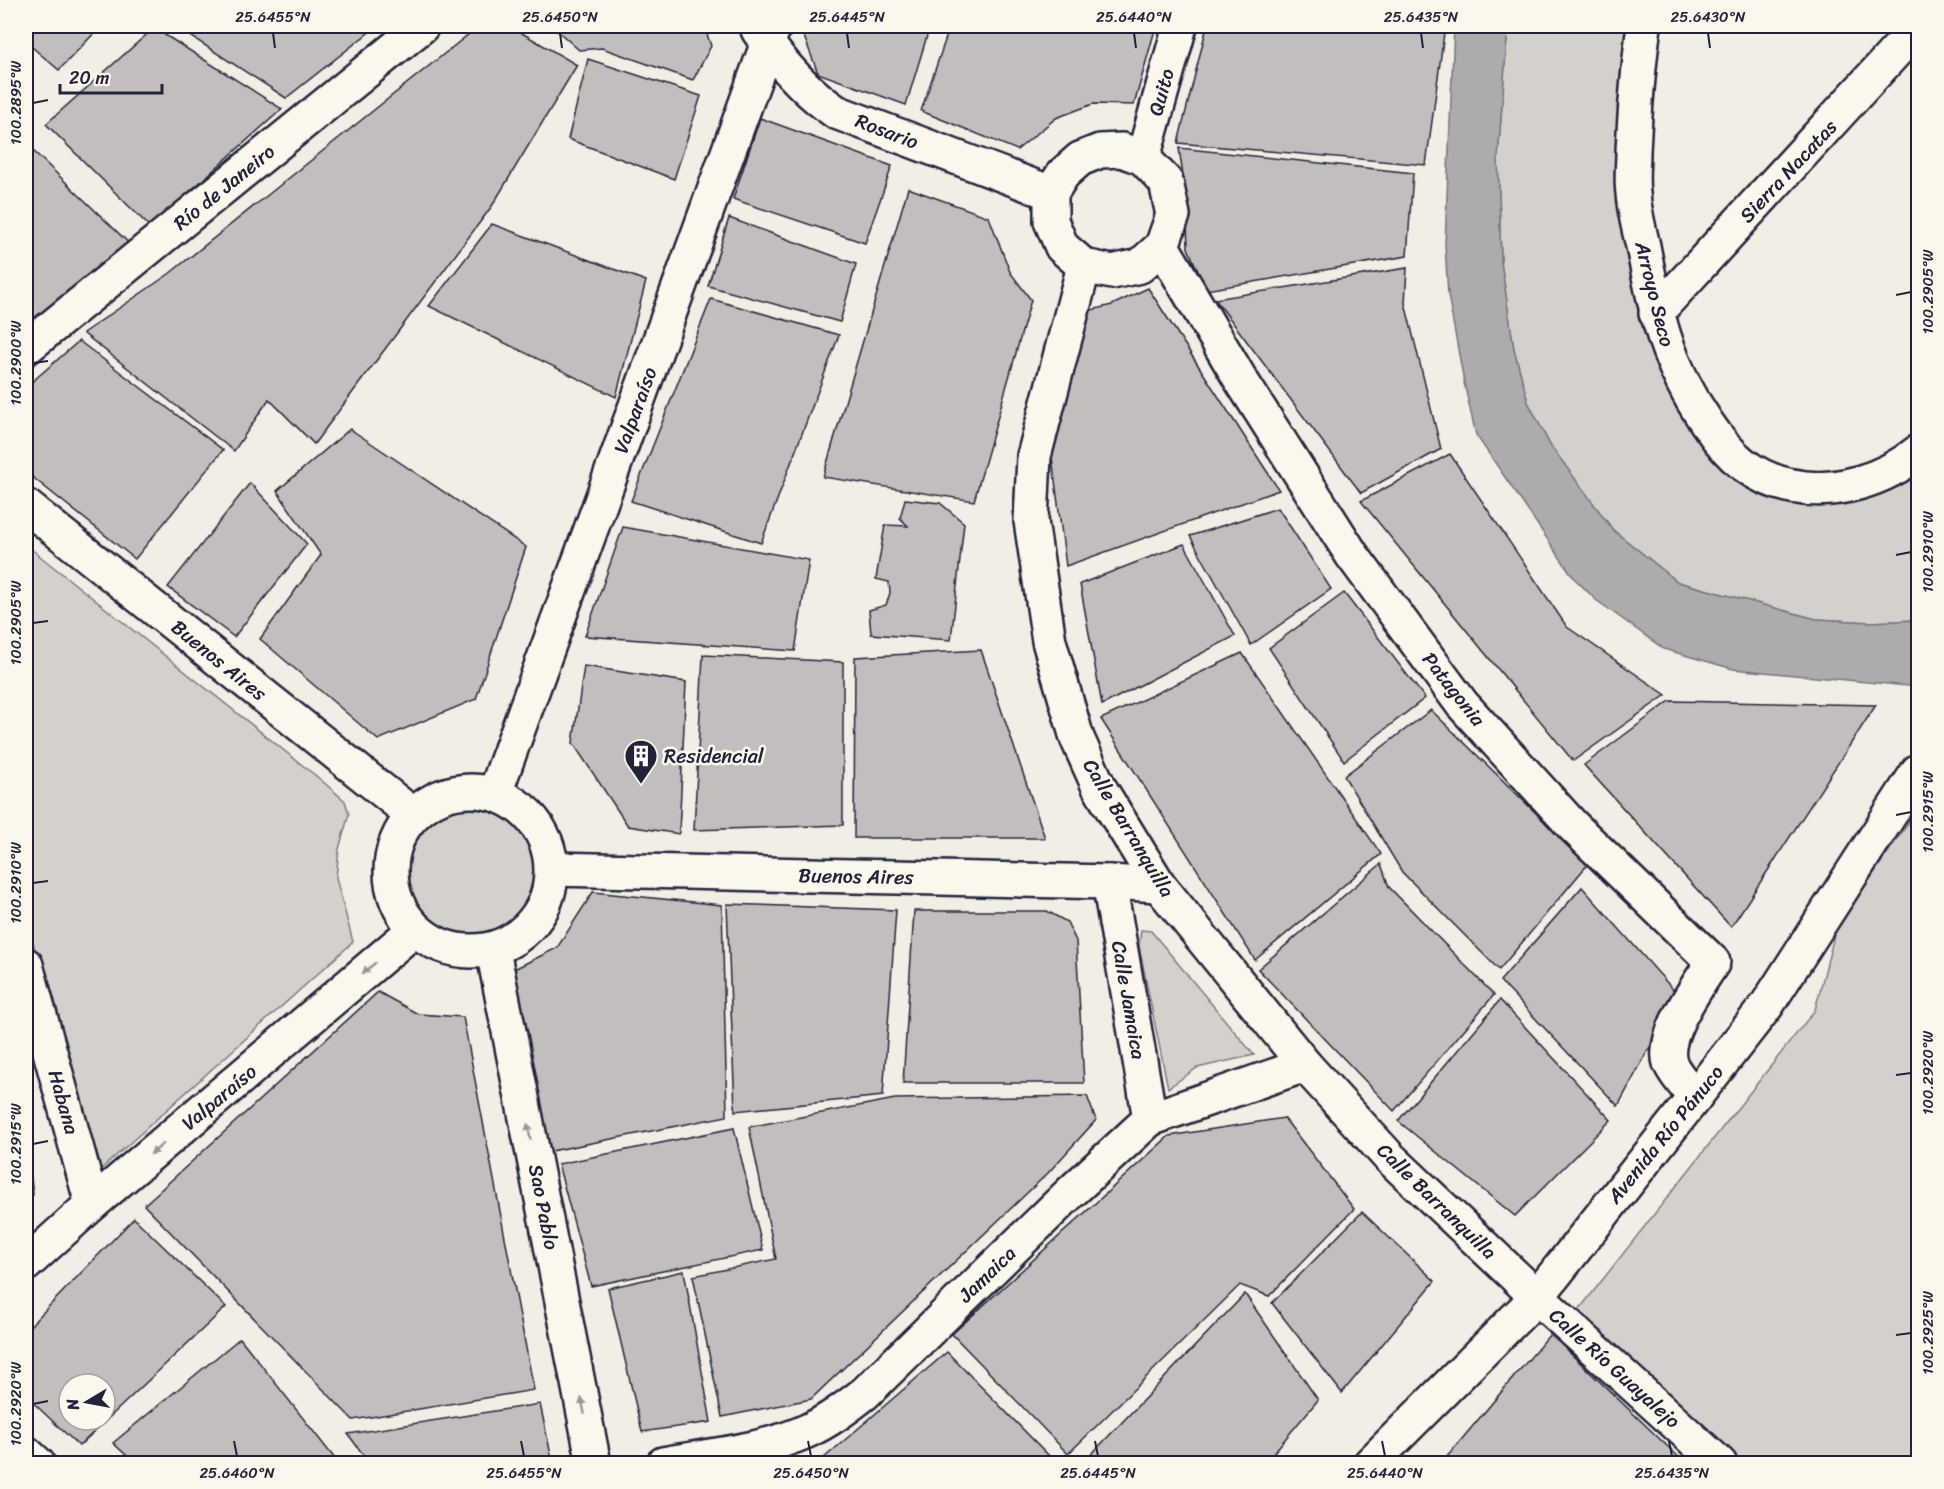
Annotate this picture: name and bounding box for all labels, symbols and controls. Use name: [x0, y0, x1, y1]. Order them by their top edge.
text: 25.6455°N: [235, 4, 311, 30]
text: 25.6450°N: [522, 4, 598, 30]
text: 25.6445°N: [809, 4, 885, 30]
text: 25.6440°N: [1096, 4, 1173, 30]
text: 25.6435°N: [1384, 4, 1459, 30]
text: 25.6430°N: [1671, 4, 1746, 30]
scale bar: [60, 57, 162, 95]
text: 100.2895°W: [3, 61, 29, 145]
text: 20 m: [69, 62, 109, 94]
street label: Quito: [1138, 64, 1185, 120]
street label: Rosario: [850, 103, 924, 160]
street label: Sierra Nacatas: [1731, 111, 1847, 232]
street label: Río de Janeiro: [165, 135, 283, 240]
street label: Arroyo Seco: [1624, 237, 1685, 351]
text: 100.2905°W: [1915, 249, 1941, 334]
text: 100.2900°W: [3, 320, 29, 405]
street label: Valparaíso: [604, 362, 667, 458]
text: 100.2910°W: [1915, 511, 1941, 593]
text: 100.2905°W: [3, 580, 29, 665]
street label: Buenos Aires: [163, 611, 275, 711]
street label: Patagonia: [1413, 644, 1495, 735]
building icon: Residencial: [623, 738, 659, 785]
place label: Residencial: [664, 739, 765, 774]
street label: Calle Barranquilla: [1073, 752, 1184, 905]
text: 100.2915°W: [1915, 771, 1941, 853]
text: 100.2910°W: [3, 842, 29, 924]
street label: Buenos Aires: [798, 858, 915, 895]
street label: Calle Jamaica: [1101, 938, 1156, 1062]
one-way arrow: [362, 961, 377, 974]
text: 100.2920°W: [1915, 1031, 1941, 1115]
street label: Valparaíso: [174, 1055, 265, 1140]
street label: Avenida Río Pánuco: [1597, 1057, 1733, 1213]
street label: Habana: [38, 1066, 89, 1139]
text: 100.2915°W: [3, 1103, 29, 1185]
one-way arrow: [524, 1123, 533, 1142]
street label: Calle Barranquilla: [1368, 1134, 1505, 1268]
one-way arrow: [149, 1143, 165, 1156]
street label: Sao Pablo: [518, 1161, 569, 1253]
street label: Jamaica: [949, 1237, 1025, 1312]
text: 100.2925°W: [1915, 1291, 1941, 1375]
street label: Calle Río Guayalejo: [1541, 1299, 1689, 1438]
text: 100.2920°W: [3, 1362, 29, 1446]
north arrow: [57, 1372, 117, 1432]
text: N: [57, 1396, 88, 1413]
one-way arrow: [578, 1396, 587, 1415]
text: 25.6460°N: [199, 1460, 275, 1486]
text: 25.6455°N: [486, 1460, 562, 1486]
text: 25.6450°N: [773, 1460, 849, 1486]
text: 25.6445°N: [1060, 1460, 1136, 1486]
text: 25.6440°N: [1347, 1460, 1424, 1486]
text: 25.6435°N: [1635, 1460, 1710, 1486]

